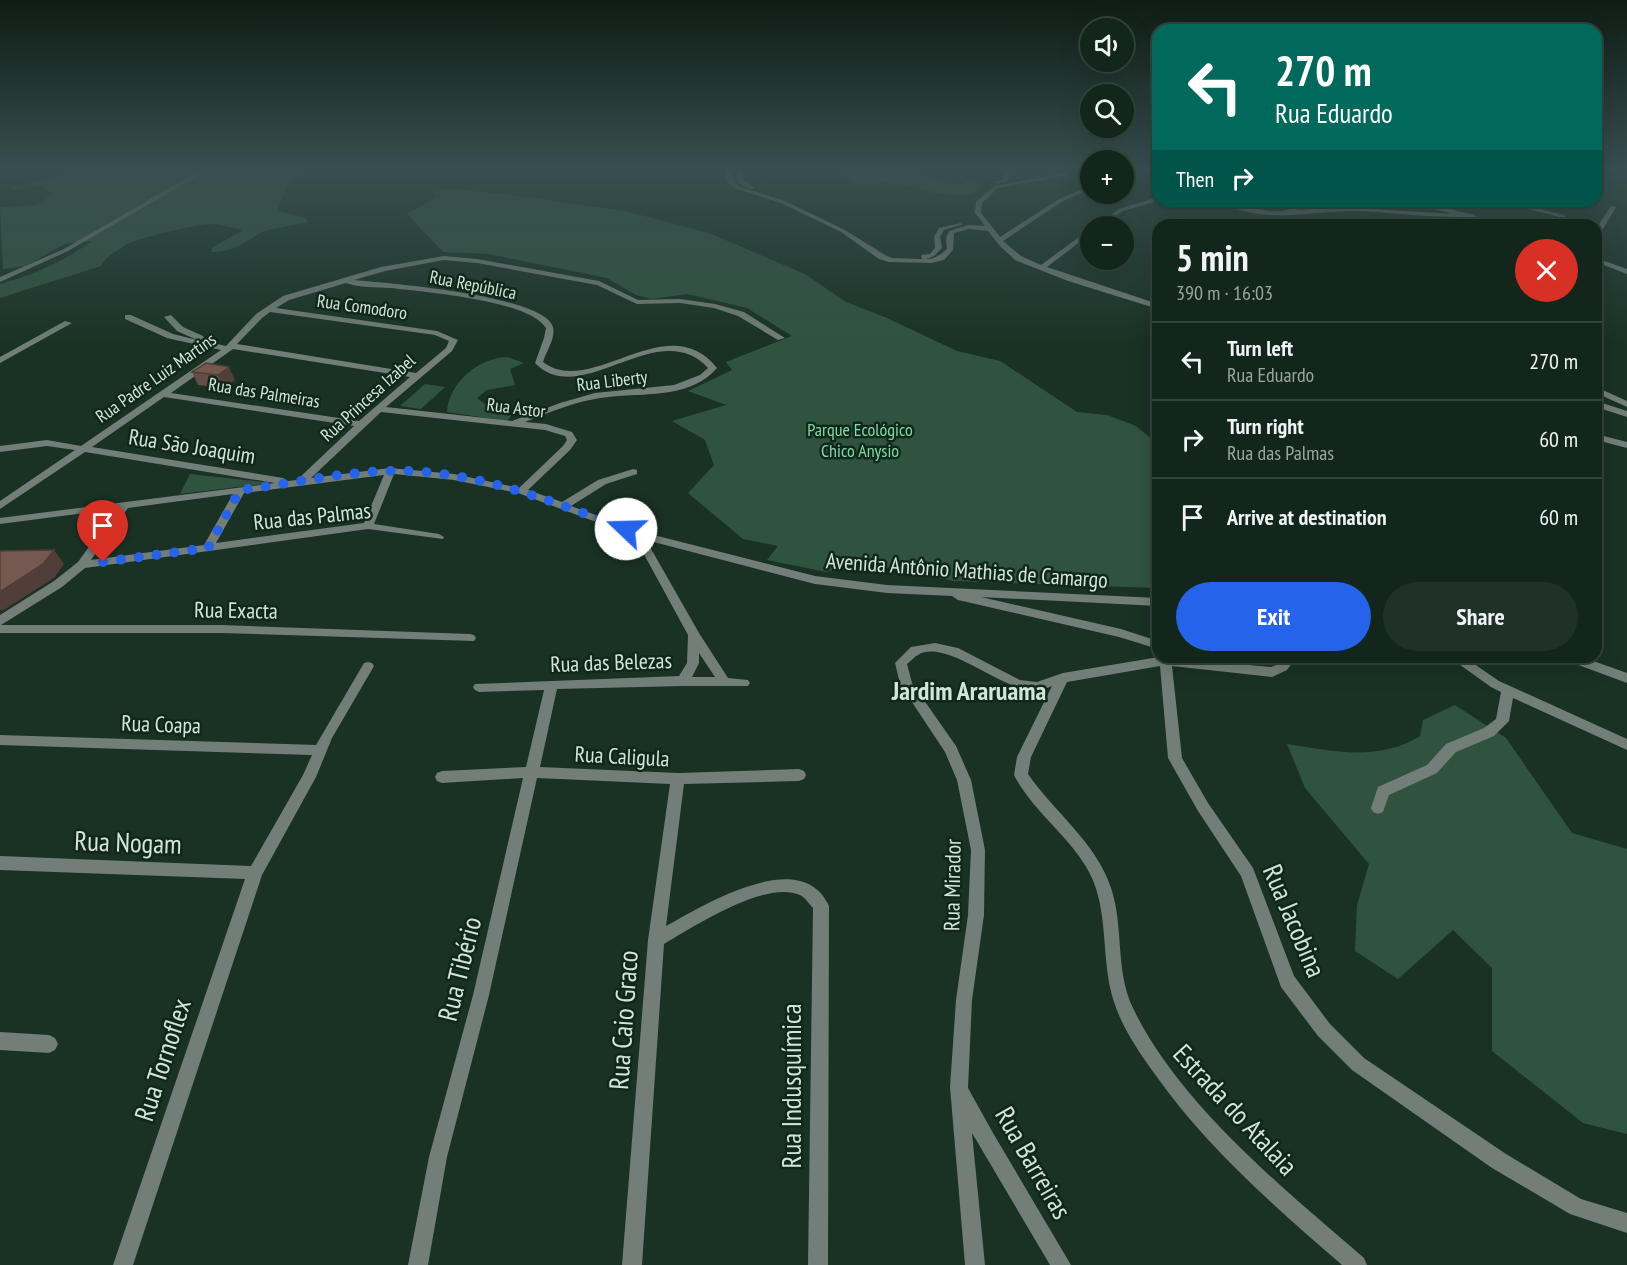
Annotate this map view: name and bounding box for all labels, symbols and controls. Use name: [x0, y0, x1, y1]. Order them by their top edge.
map controls: [1080, 18, 1134, 270]
button: sound: [1080, 18, 1134, 72]
text: 270 m: [1275, 43, 1372, 98]
icon: left: [1176, 48, 1254, 126]
button: search: [1080, 84, 1134, 138]
text: Rua Eduardo: [1275, 96, 1393, 130]
button: +: [1080, 150, 1134, 204]
icon: right: [1226, 162, 1259, 195]
text: Then: [1176, 165, 1214, 193]
button: −: [1080, 216, 1134, 270]
text: 5 min: [1176, 234, 1249, 281]
button: close: [1515, 239, 1578, 302]
street label: Rua República: [428, 265, 518, 304]
text: 390 m · 16:03: [1176, 280, 1273, 306]
street label: Rua Comodoro: [316, 289, 409, 324]
street label: Rua Padre Luiz Martins: [91, 327, 220, 428]
text: Turn left: [1227, 334, 1293, 362]
icon: left: [1176, 345, 1209, 378]
text: 270 m: [1529, 347, 1578, 375]
street label: Rua Princesa Izabel: [315, 348, 420, 446]
text: Rua Eduardo: [1227, 362, 1314, 388]
street label: Rua Liberty: [575, 365, 649, 396]
street label: Rua das Palmeiras: [207, 372, 322, 413]
street label: Rua Astor: [485, 392, 547, 423]
text: Turn right: [1227, 412, 1304, 440]
park label: Parque Ecológico Chico Anysio: [807, 418, 913, 462]
street label: Rua São Joaquim: [127, 422, 257, 470]
icon: right: [1176, 423, 1209, 456]
text: 60 m: [1539, 425, 1578, 453]
text: Rua das Palmas: [1227, 440, 1334, 466]
street label: Rua das Palmas: [252, 496, 372, 536]
position arrow: [594, 497, 658, 561]
pin: [77, 500, 128, 562]
icon: arrive: [1176, 501, 1209, 534]
text: Arrive at destination: [1227, 503, 1387, 531]
text: 60 m: [1539, 503, 1578, 531]
icon: arrive: [86, 509, 119, 542]
street label: Avenida Antônio Mathias de Camargo: [825, 546, 1109, 594]
button: Exit: [1176, 582, 1371, 651]
button: Share: [1383, 582, 1578, 651]
street label: Rua Exacta: [194, 595, 278, 625]
street label: Rua das Belezas: [550, 646, 672, 678]
district label: Jardim Araruama: [891, 674, 1046, 707]
street label: Rua Coapa: [121, 709, 201, 739]
street label: Rua Caligula: [574, 740, 670, 772]
street label: Rua Nogam: [74, 823, 182, 861]
street label: Rua Mirador: [937, 839, 967, 931]
street label: Rua Jacobina: [1256, 859, 1334, 982]
street label: Rua Tibério: [430, 913, 488, 1024]
street label: Rua Caio Graco: [601, 949, 645, 1091]
street label: Rua Tornoflex: [126, 994, 198, 1125]
street label: Rua Indusquímica: [774, 1004, 808, 1168]
street label: Estrada do Atalaia: [1166, 1037, 1305, 1182]
street label: Rua Barreiras: [988, 1100, 1080, 1225]

